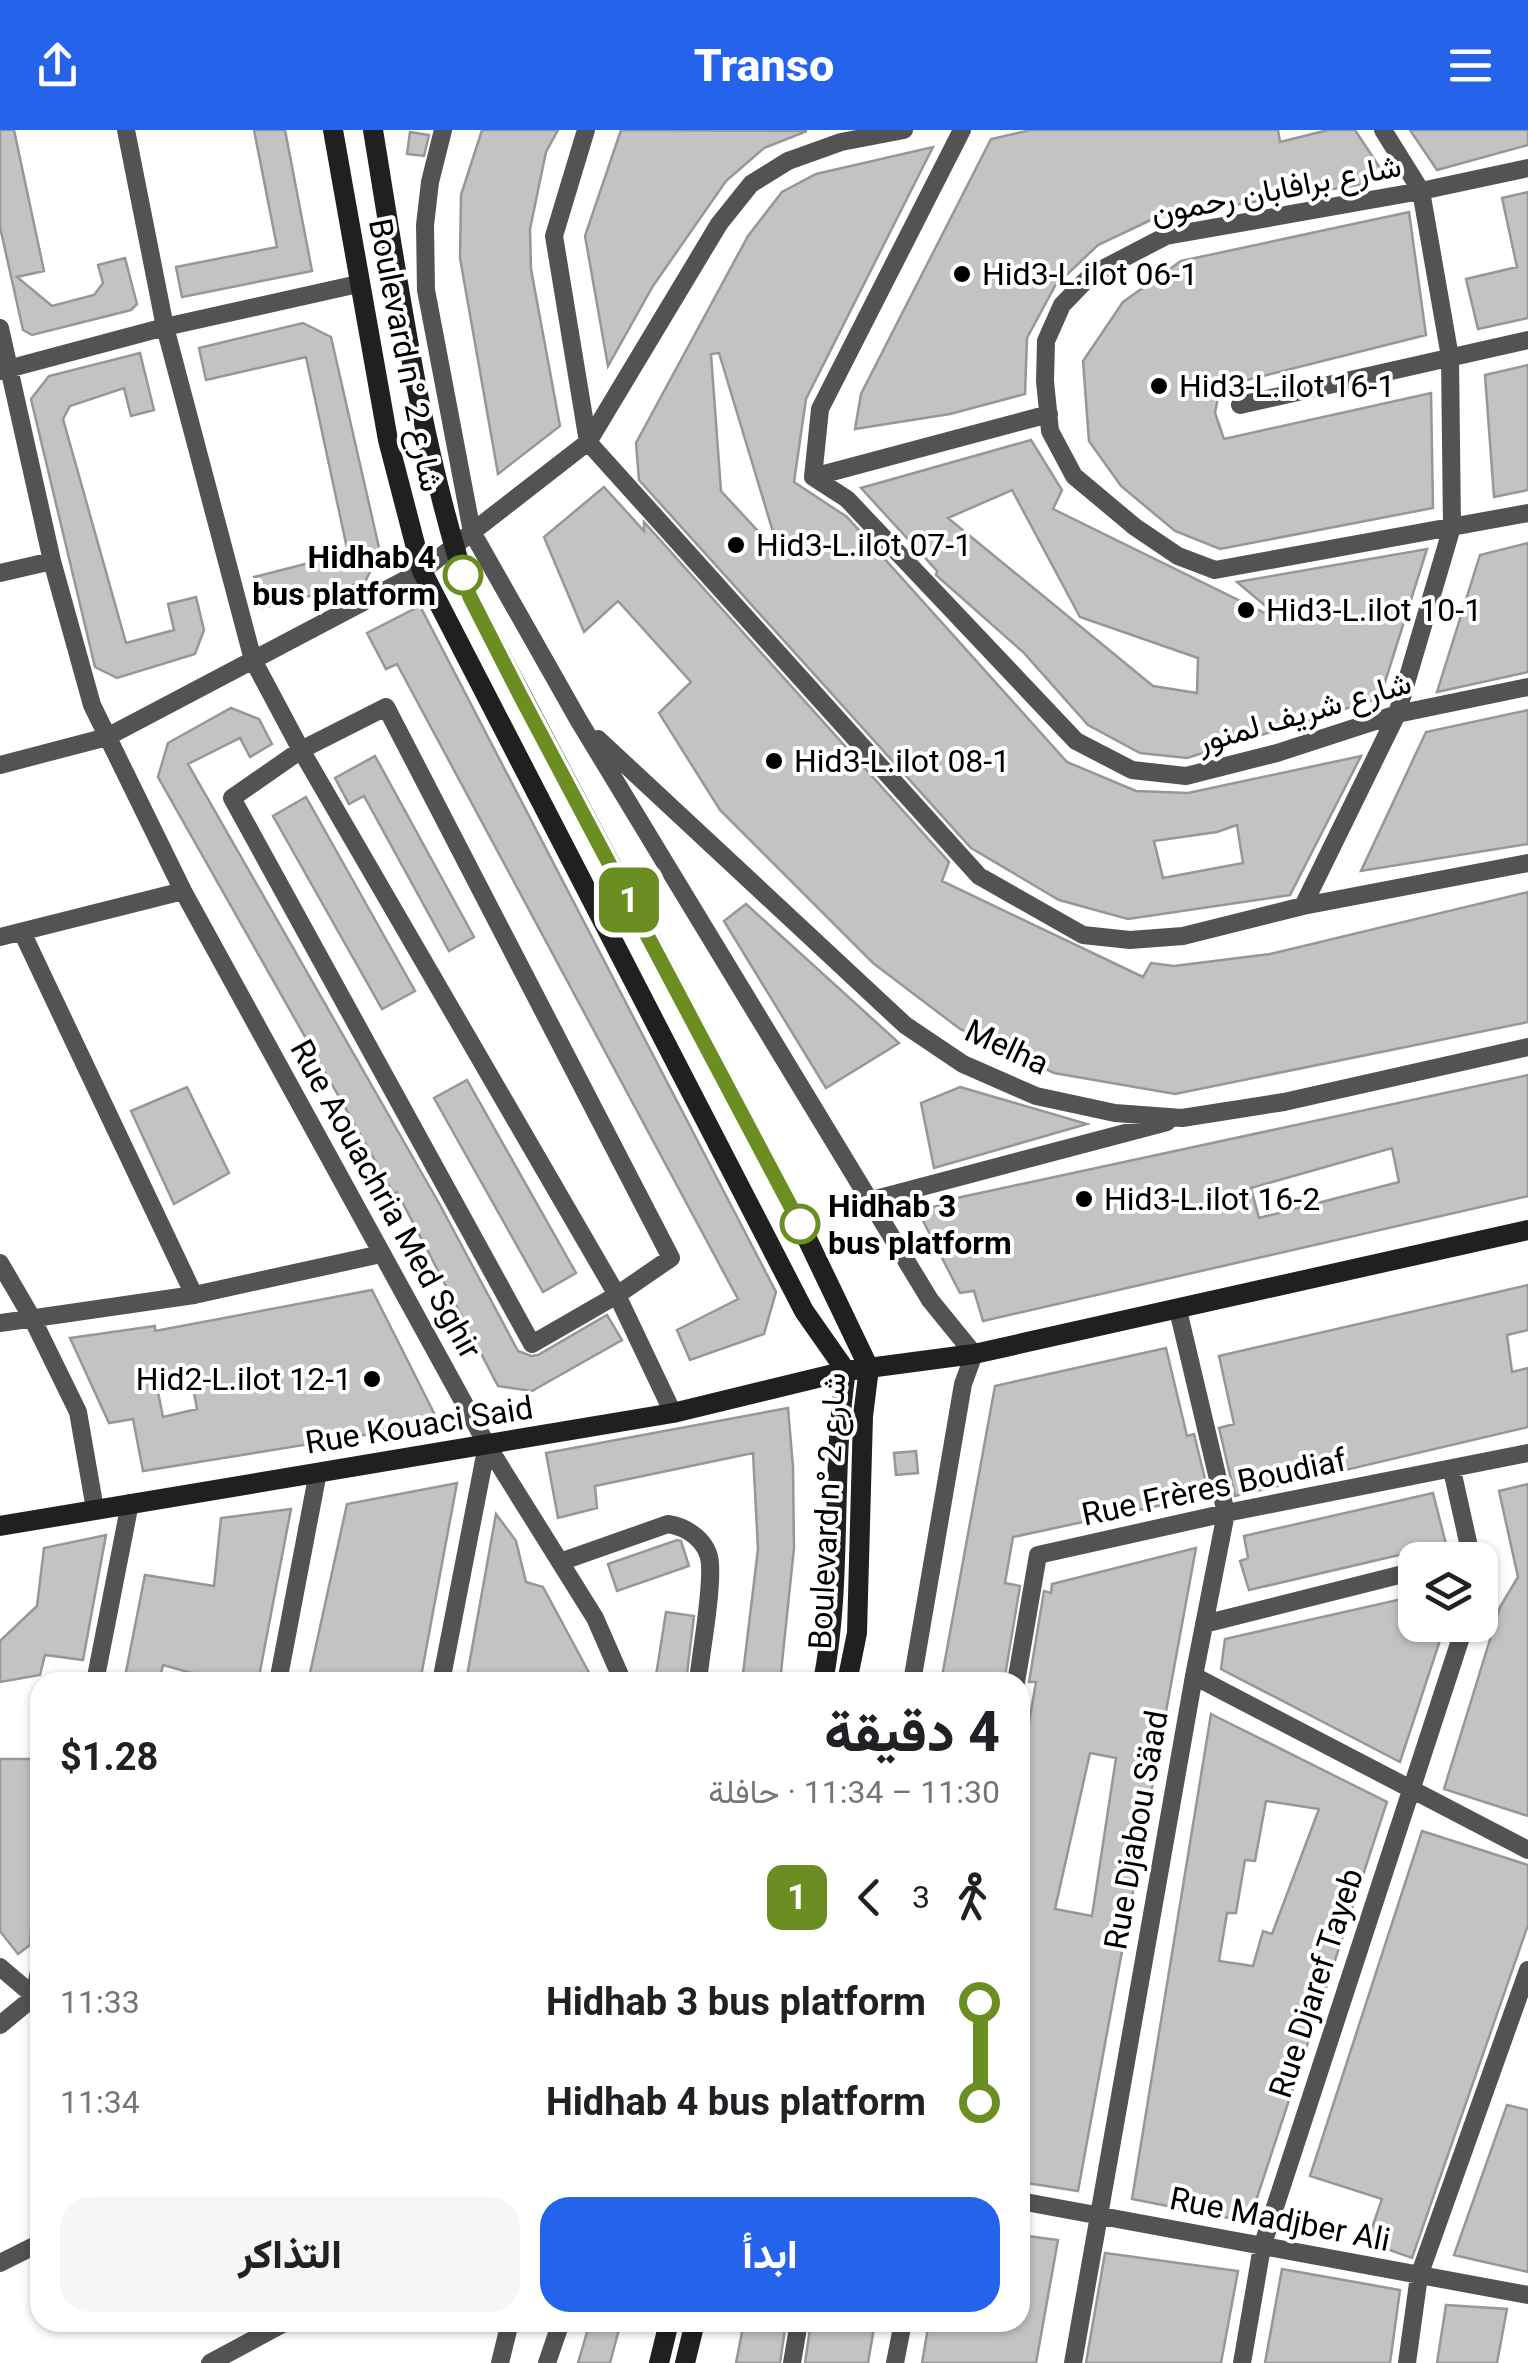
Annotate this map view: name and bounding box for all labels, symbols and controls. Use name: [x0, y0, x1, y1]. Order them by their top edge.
icon: share: [30, 38, 85, 93]
icon: menu: [1443, 38, 1498, 93]
text: Transo: [694, 39, 834, 92]
street label: شارع برافابان رحمون: [1148, 146, 1405, 235]
street label: Boulevard n° شارع 2: [358, 215, 451, 495]
place label: Hid3-L.ilot 06-1: [982, 255, 1198, 293]
marker: Hid3-L.ilot 06-1: [951, 263, 973, 285]
place label: Hid3-L.ilot 16-1: [1179, 367, 1395, 405]
marker: Hid3-L.ilot 16-1: [1148, 375, 1170, 397]
place label: Hid3-L.ilot 07-1: [756, 526, 972, 564]
marker: Hid3-L.ilot 07-1: [725, 534, 747, 556]
place label: Hidhab 4 bus platform: [252, 538, 436, 613]
marker: Hidhab 4 bus platform: [444, 556, 482, 594]
place label: Hid3-L.ilot 10-1: [1266, 591, 1482, 629]
marker: Hid3-L.ilot 10-1: [1235, 599, 1257, 621]
street label: شارع شريف لمنور: [1192, 663, 1416, 764]
place label: Hid3-L.ilot 08-1: [794, 742, 1010, 780]
marker: Hid3-L.ilot 08-1: [763, 750, 785, 772]
line badge: 1: [596, 868, 662, 932]
text: 1: [619, 880, 639, 921]
street label: Melha: [959, 1011, 1055, 1083]
street label: Rue Aouachria Med Sghir: [282, 1033, 490, 1365]
place label: Hid3-L.ilot 16-2: [1104, 1180, 1320, 1218]
place label: Hidhab 3 bus platform: [828, 1187, 1012, 1262]
marker: Hid3-L.ilot 16-2: [1073, 1188, 1095, 1210]
marker: Hidhab 3 bus platform: [781, 1205, 819, 1243]
place label: Hid2-L.ilot 12-1: [136, 1360, 352, 1398]
marker: Hid2-L.ilot 12-1: [361, 1368, 383, 1390]
street label: Boulevard n° شارع 2: [801, 1371, 856, 1651]
street label: Rue Kouaci Said: [302, 1388, 536, 1462]
street label: Rue Frères Boudiaf: [1078, 1440, 1350, 1534]
map controls: [1398, 1542, 1498, 1642]
button: layers: [1398, 1542, 1498, 1642]
text: 4 دقيقة: [824, 1700, 1000, 1764]
street label: Rue Djabou Säad: [1096, 1708, 1176, 1952]
text: $1.28: [60, 1735, 158, 1779]
text: 11:30 – 11:34 · حافلة: [708, 1773, 1000, 1811]
street label: Rue Djaref Tayeb: [1261, 1864, 1371, 2102]
icon: back: [842, 1870, 897, 1925]
icon: walk: [945, 1870, 1000, 1925]
text: 1: [787, 1877, 807, 1918]
text: 3: [912, 1878, 930, 1916]
text: Hidhab 3 bus platform: [546, 1980, 926, 2024]
text: 11:33: [60, 1983, 140, 2021]
text: Hidhab 4 bus platform: [546, 2080, 926, 2124]
text: 11:34: [60, 2083, 140, 2121]
street label: Rue Madjber Ali: [1167, 2179, 1393, 2259]
button: التذاكر: [60, 2197, 520, 2312]
button: ابدأ: [540, 2197, 1000, 2312]

